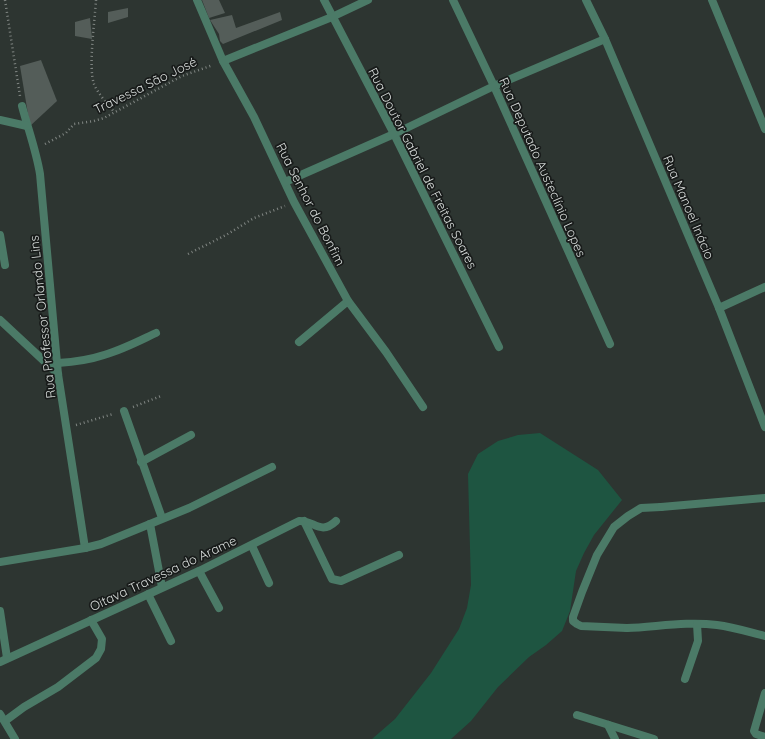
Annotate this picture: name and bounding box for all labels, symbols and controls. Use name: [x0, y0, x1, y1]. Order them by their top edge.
street label: Travessa São José: [91, 53, 199, 117]
street label: Rua Doutor Gabriel de Freitas Soares: [365, 65, 481, 271]
street label: Rua Deputado Austeclínio Lopes: [496, 75, 590, 259]
street label: Rua Senhor do Bonfim: [273, 140, 349, 268]
street label: Rua Manoel Inácio: [660, 153, 718, 261]
street label: Rua Professor Orlando Lins: [25, 235, 59, 399]
street label: Oitava Travessa do Arame: [87, 532, 239, 614]

